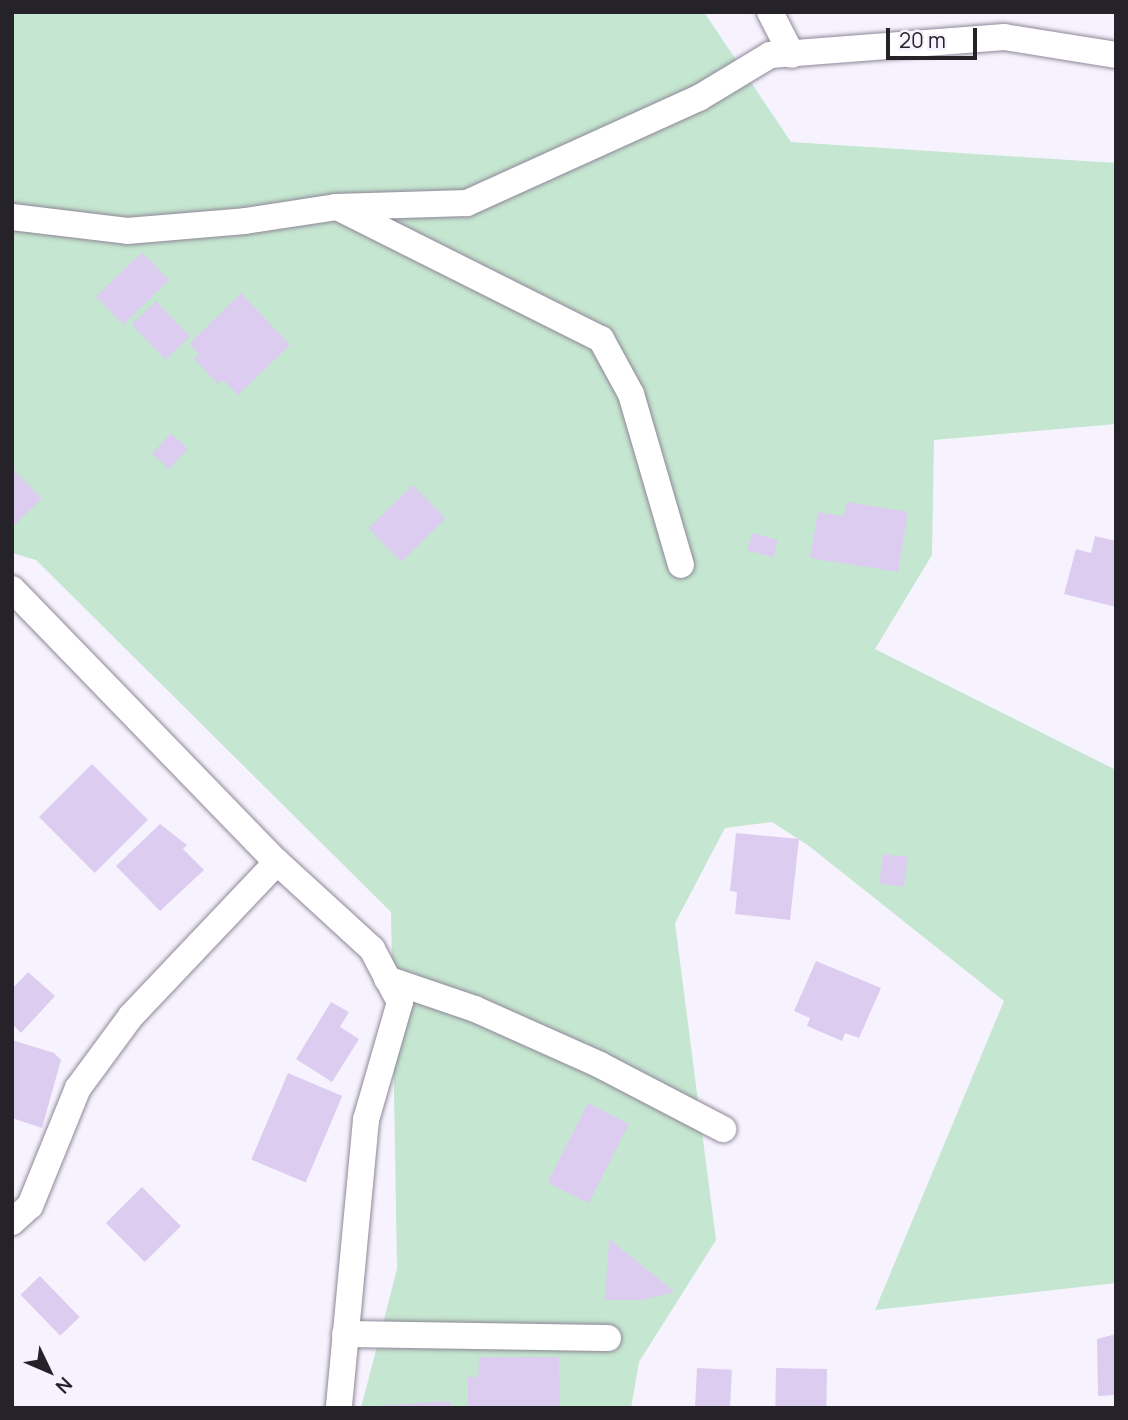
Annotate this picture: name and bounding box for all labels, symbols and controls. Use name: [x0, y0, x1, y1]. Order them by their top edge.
scale bar: [890, 14, 981, 58]
text: 20 m: [899, 26, 946, 54]
north arrow: [14, 1336, 84, 1406]
text: N: [50, 1372, 78, 1400]

